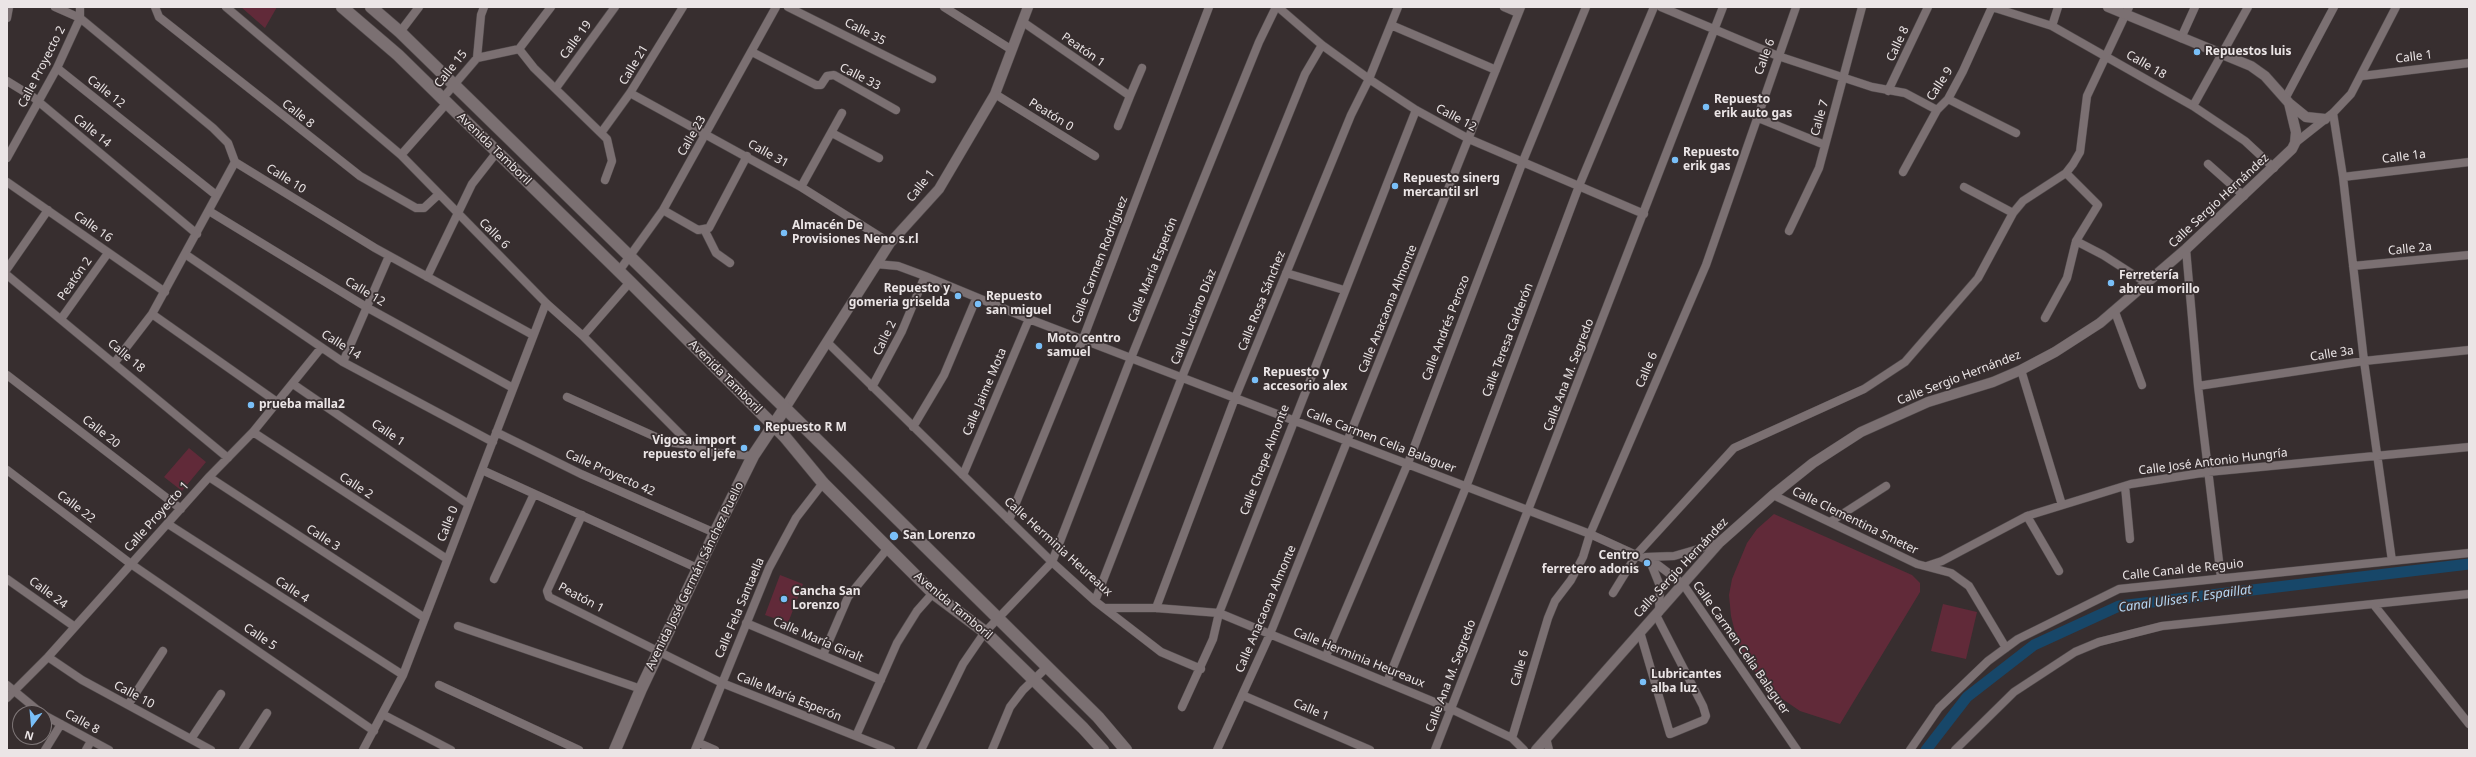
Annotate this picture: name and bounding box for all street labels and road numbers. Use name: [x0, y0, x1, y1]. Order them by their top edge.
street label: Calle 35: [842, 16, 888, 48]
street label: Calle 19: [557, 18, 595, 62]
street label: Calle Proyecto 2: [15, 24, 69, 110]
street label: Calle 8: [1884, 24, 1912, 64]
street label: Peatón 1: [1058, 30, 1108, 70]
street label: Calle 6: [1752, 37, 1778, 77]
street label: Calle 21: [616, 42, 652, 88]
street label: Calle 15: [432, 47, 470, 91]
street label: Calle 18: [2123, 48, 2169, 82]
street label: Calle 1: [2395, 48, 2433, 66]
street label: Calle 33: [837, 61, 883, 93]
street label: Calle 9: [1924, 64, 1956, 104]
street label: Calle 12: [84, 73, 128, 111]
street label: Peatón 0: [1026, 96, 1076, 134]
street label: Calle 8: [279, 97, 317, 131]
street label: Calle 7: [1808, 98, 1832, 138]
street label: Calle 12: [1433, 101, 1479, 135]
street label: Avenida Tamboril: [454, 110, 534, 188]
street label: Calle 14: [70, 112, 114, 150]
street label: Calle 23: [675, 113, 709, 159]
street label: Calle 31: [745, 137, 791, 171]
street label: Calle 1a: [2381, 147, 2427, 167]
street label: Calle Sergio Hernández: [2166, 151, 2272, 251]
street label: Calle 10: [263, 161, 309, 197]
street label: Calle 1: [904, 167, 938, 205]
street label: Calle Carmen Rodríguez: [1069, 194, 1131, 326]
street label: Calle 16: [71, 208, 115, 246]
street label: Calle María Esperón: [1125, 215, 1181, 325]
street label: Calle 6: [476, 216, 512, 252]
street label: Calle 2a: [2387, 240, 2433, 258]
street label: Calle Anacaona Almonte: [1356, 243, 1420, 375]
street label: Calle Rosa Sánchez: [1235, 249, 1289, 353]
street label: Peatón 2: [55, 254, 95, 304]
street label: Calle Luciano Díaz: [1168, 267, 1220, 367]
street label: Calle Andrés Perozo: [1419, 273, 1473, 383]
street label: Calle 12: [342, 274, 388, 310]
street label: Calle Teresa Calderón: [1480, 281, 1536, 399]
street label: Calle Ana M. Segredo: [1541, 317, 1597, 433]
street label: Calle 2: [870, 318, 900, 358]
street label: Calle 14: [318, 327, 364, 363]
street label: Calle 18: [104, 336, 148, 376]
street label: Avenida Tamboril: [685, 337, 765, 417]
street label: Calle 3a: [2309, 343, 2355, 365]
street label: Calle Jaime Mota: [960, 346, 1010, 438]
street label: Calle Sergio Hernández: [1895, 348, 2023, 408]
street label: Calle 6: [1633, 350, 1661, 390]
street label: Calle Chepe Almonte: [1237, 403, 1293, 517]
street label: Calle Carmen Celia Balaguer: [1304, 406, 1458, 476]
street label: Calle 20: [79, 413, 123, 451]
street label: Calle 1: [369, 417, 407, 449]
street label: Calle José Antonio Hungría: [2138, 446, 2288, 478]
street label: Calle Proyecto 42: [563, 447, 657, 499]
street label: Calle 2: [336, 470, 376, 502]
street label: Calle Proyecto 1: [122, 479, 192, 555]
street label: Avenida José Germán Sánchez Puello: [643, 480, 747, 672]
street label: Calle Clementina Smeter: [1790, 484, 1920, 558]
street label: Calle 22: [54, 488, 98, 526]
street label: Calle Herminia Heureaux: [1001, 495, 1115, 599]
street label: Calle 0: [435, 504, 461, 544]
street label: Calle Sergio Hernández: [1631, 515, 1731, 621]
street label: Calle 3: [303, 522, 343, 554]
street label: Calle Anacaona Almonte: [1233, 543, 1299, 675]
street label: Calle Fela Santaella: [712, 556, 768, 660]
street label: Calle Canal de Reguio: [2122, 556, 2244, 584]
street label: Avenida Tamboril: [911, 569, 995, 643]
street label: Calle 24: [26, 574, 70, 612]
street label: Calle 4: [272, 574, 312, 606]
street label: Calle Carmen Celia Balaguer: [1689, 579, 1793, 717]
street label: Peatón 1: [556, 580, 606, 616]
street label: Calle María Giralt: [771, 614, 865, 666]
street label: Calle Ana M. Segredo: [1423, 618, 1479, 734]
street label: Calle 5: [241, 621, 279, 653]
street label: Calle Herminia Heureaux: [1291, 625, 1427, 691]
street label: Calle 6: [1508, 648, 1532, 688]
street label: Calle María Esperón: [734, 669, 844, 725]
street label: Calle 10: [111, 678, 157, 712]
street label: Calle 1: [1291, 696, 1331, 724]
street label: Calle 8: [62, 707, 102, 737]

